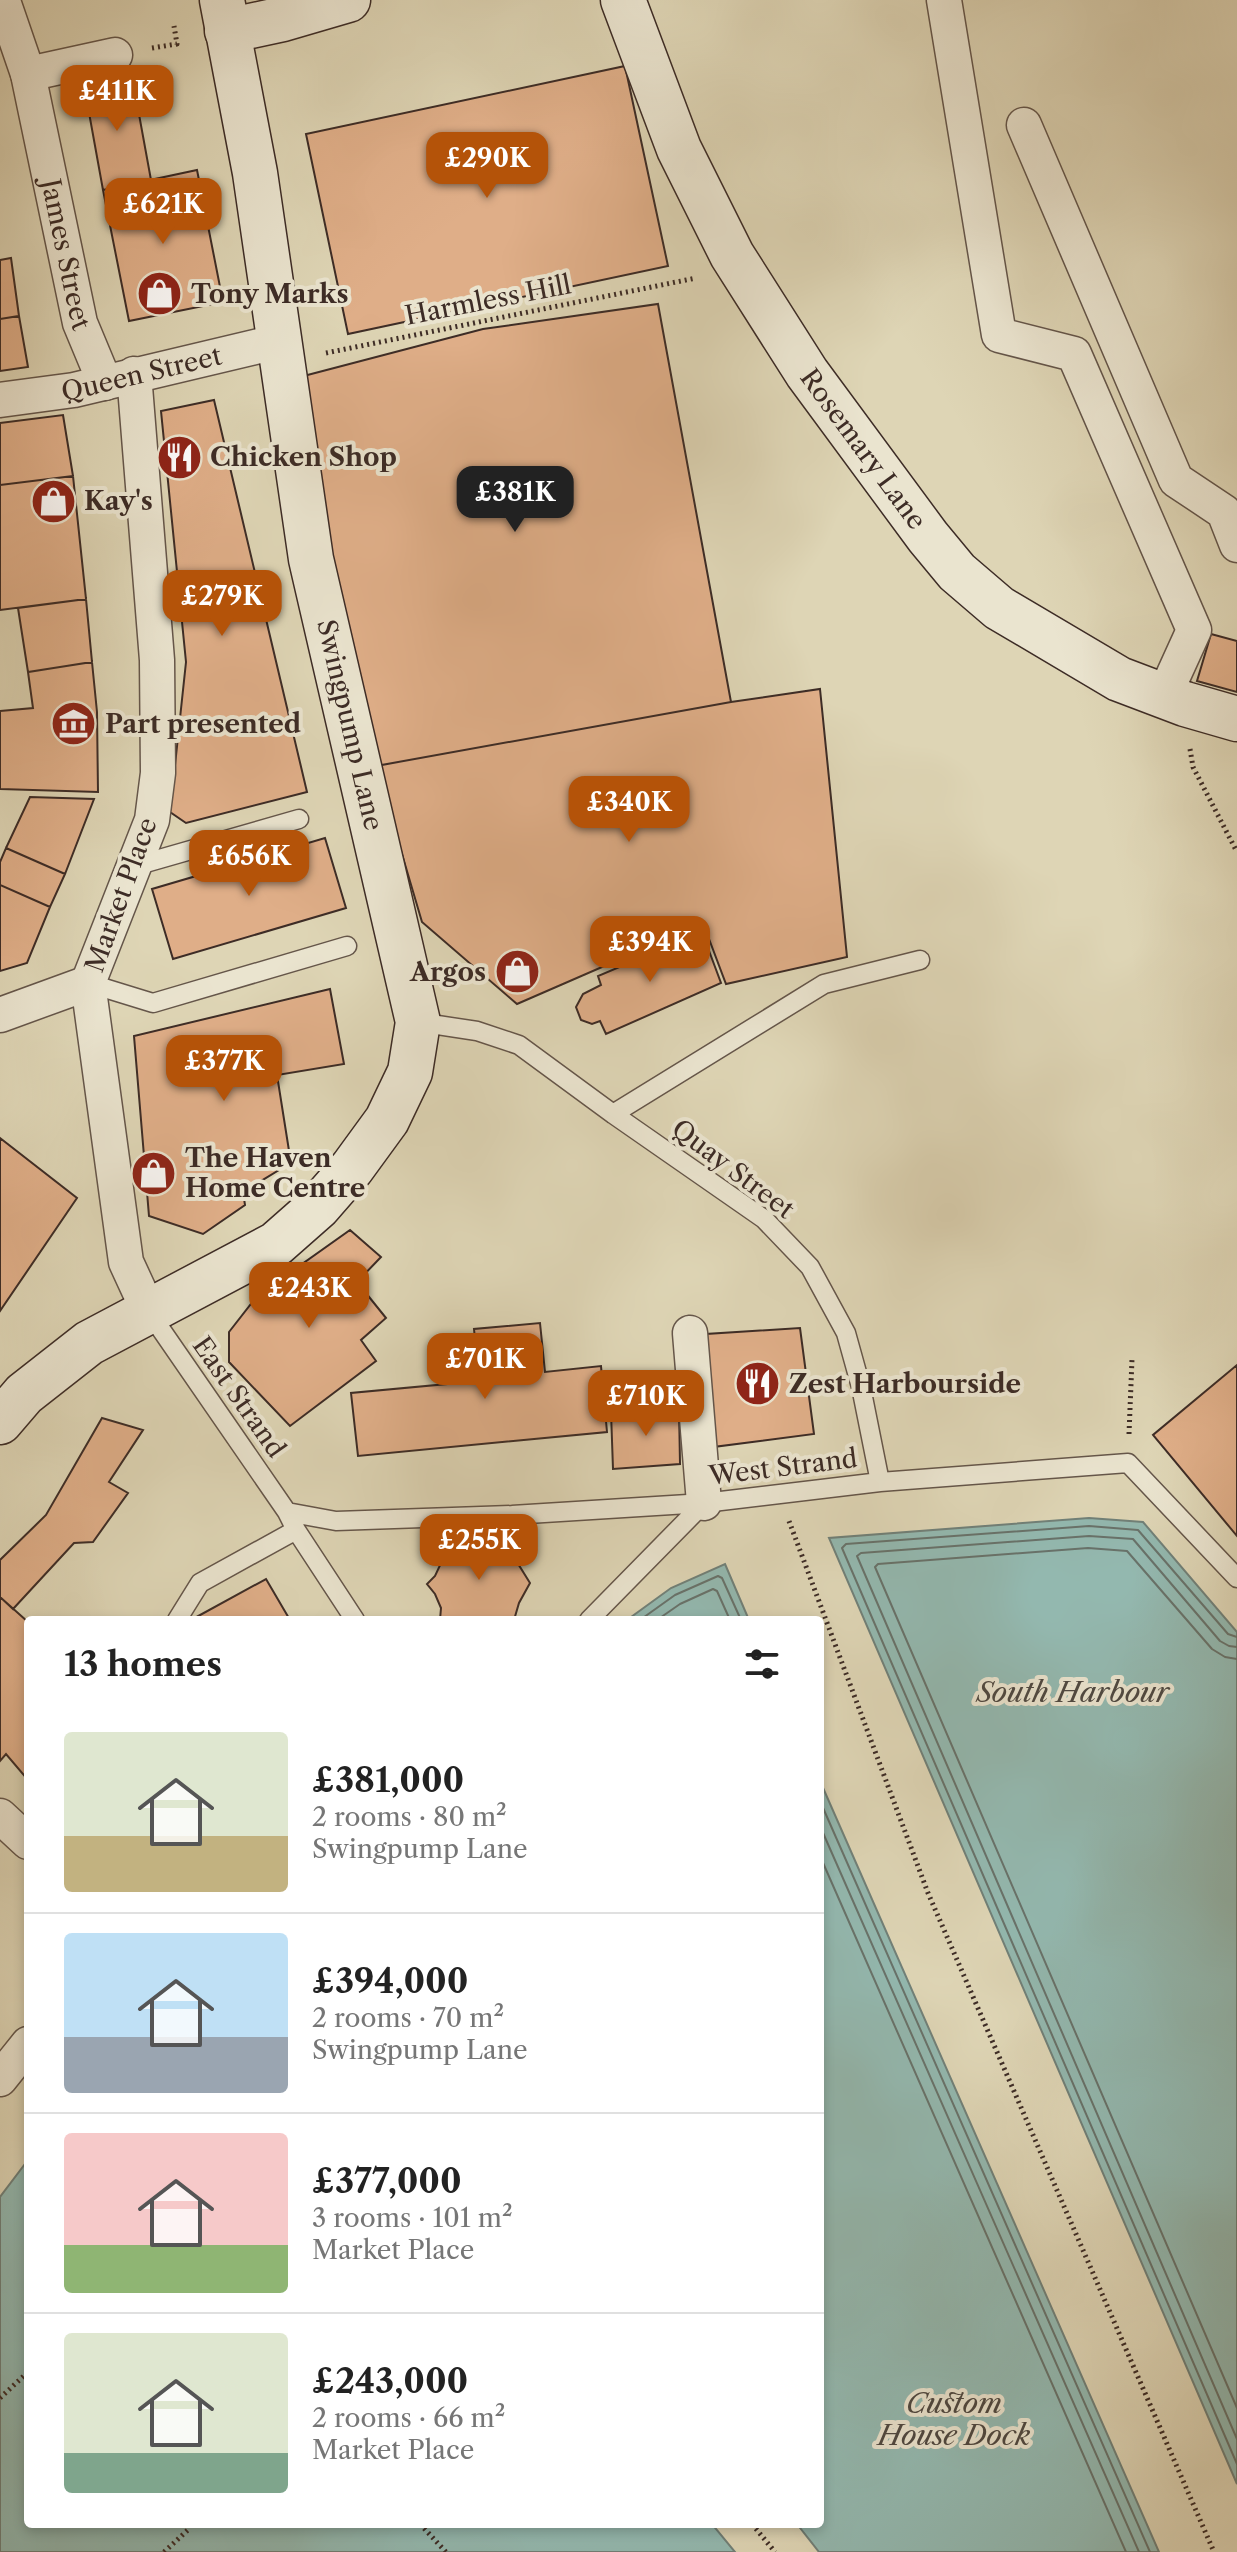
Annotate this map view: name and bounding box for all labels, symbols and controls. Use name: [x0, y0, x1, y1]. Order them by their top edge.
pin: £411K: [61, 65, 173, 133]
text: £411K: [78, 75, 156, 107]
pin: £290K: [431, 132, 543, 200]
text: £290K: [444, 142, 530, 174]
street label: James Street: [33, 172, 97, 336]
pin: £621K: [107, 178, 219, 246]
text: £621K: [123, 188, 203, 220]
street label: Harmless Hill: [402, 268, 574, 332]
shop icon: Tony Marks: [136, 270, 184, 318]
place label: Tony Marks: [191, 278, 349, 310]
street label: Queen Street: [59, 339, 226, 408]
street label: Rosemary Lane: [793, 362, 933, 536]
restaurant icon: Chicken Shop: [155, 433, 203, 481]
place label: Chicken Shop: [210, 441, 397, 473]
pin: £381K: [459, 466, 571, 534]
text: £381K: [475, 476, 555, 508]
shop icon: Kay's: [29, 477, 77, 525]
place label: Kay's: [84, 485, 153, 517]
pin: £279K: [166, 570, 278, 638]
text: £279K: [181, 580, 263, 612]
street label: Swingpump Lane: [310, 616, 390, 834]
museum icon: Part presented: [50, 700, 98, 748]
place label: Part presented: [105, 708, 301, 740]
pin: £340K: [573, 776, 685, 844]
text: £340K: [587, 786, 671, 818]
street label: Market Place: [78, 813, 164, 977]
pin: £656K: [193, 830, 305, 898]
text: £656K: [207, 840, 291, 872]
pin: £394K: [594, 916, 706, 984]
text: £394K: [608, 926, 692, 958]
shop icon: Argos: [493, 948, 541, 996]
place label: Argos: [409, 956, 486, 988]
pin: £377K: [168, 1035, 280, 1103]
text: £377K: [184, 1045, 264, 1077]
street label: Quay Street: [665, 1113, 801, 1226]
place label: The Haven Home Centre: [185, 1142, 365, 1204]
shop icon: The Haven Home Centre: [130, 1149, 178, 1197]
pin: £243K: [253, 1262, 365, 1330]
text: £243K: [267, 1272, 351, 1304]
street label: East Strand: [186, 1330, 292, 1464]
pin: £701K: [429, 1333, 541, 1401]
text: £701K: [445, 1343, 525, 1375]
restaurant icon: Zest Harbourside: [734, 1360, 782, 1408]
place label: Zest Harbourside: [789, 1368, 1021, 1400]
pin: £710K: [590, 1370, 702, 1438]
text: £710K: [606, 1380, 686, 1412]
street label: West Strand: [706, 1442, 859, 1492]
pin: £255K: [423, 1514, 535, 1582]
text: £255K: [438, 1524, 520, 1556]
icon: filters: [740, 1642, 784, 1686]
text: 13 homes: [64, 1643, 222, 1685]
water label: South Harbour: [975, 1675, 1171, 1709]
text: £381,000: [312, 1759, 464, 1801]
icon: home: [128, 1764, 224, 1860]
text: 2 rooms · 80 m²: [312, 1801, 507, 1833]
text: Swingpump Lane: [312, 1833, 528, 1865]
text: £394,000: [312, 1960, 468, 2002]
icon: home: [128, 1965, 224, 2061]
text: 2 rooms · 70 m²: [312, 2002, 504, 2034]
text: Swingpump Lane: [312, 2034, 528, 2066]
text: £377,000: [312, 2160, 462, 2202]
icon: home: [128, 2165, 224, 2261]
text: 3 rooms · 101 m²: [312, 2202, 513, 2234]
text: Market Place: [312, 2234, 474, 2266]
text: £243,000: [312, 2360, 468, 2402]
icon: home: [128, 2365, 224, 2461]
water label: Custom House Dock: [876, 2386, 1031, 2452]
text: 2 rooms · 66 m²: [312, 2402, 505, 2434]
text: Market Place: [312, 2434, 474, 2466]

